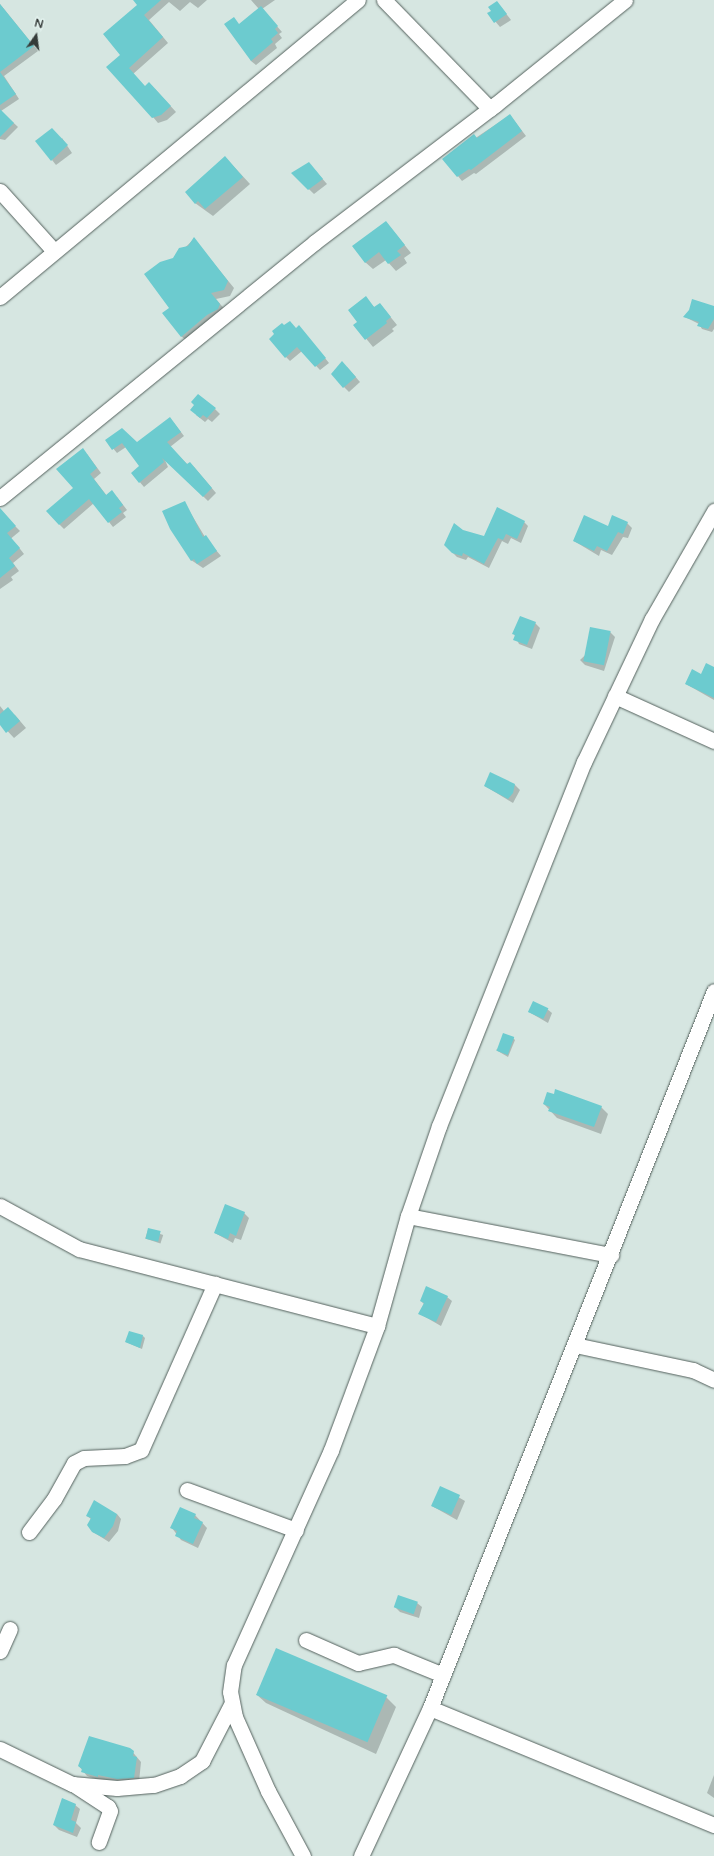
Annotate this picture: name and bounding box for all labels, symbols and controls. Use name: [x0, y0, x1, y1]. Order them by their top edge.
north arrow: [16, 16, 56, 56]
text: N: [33, 16, 45, 31]

